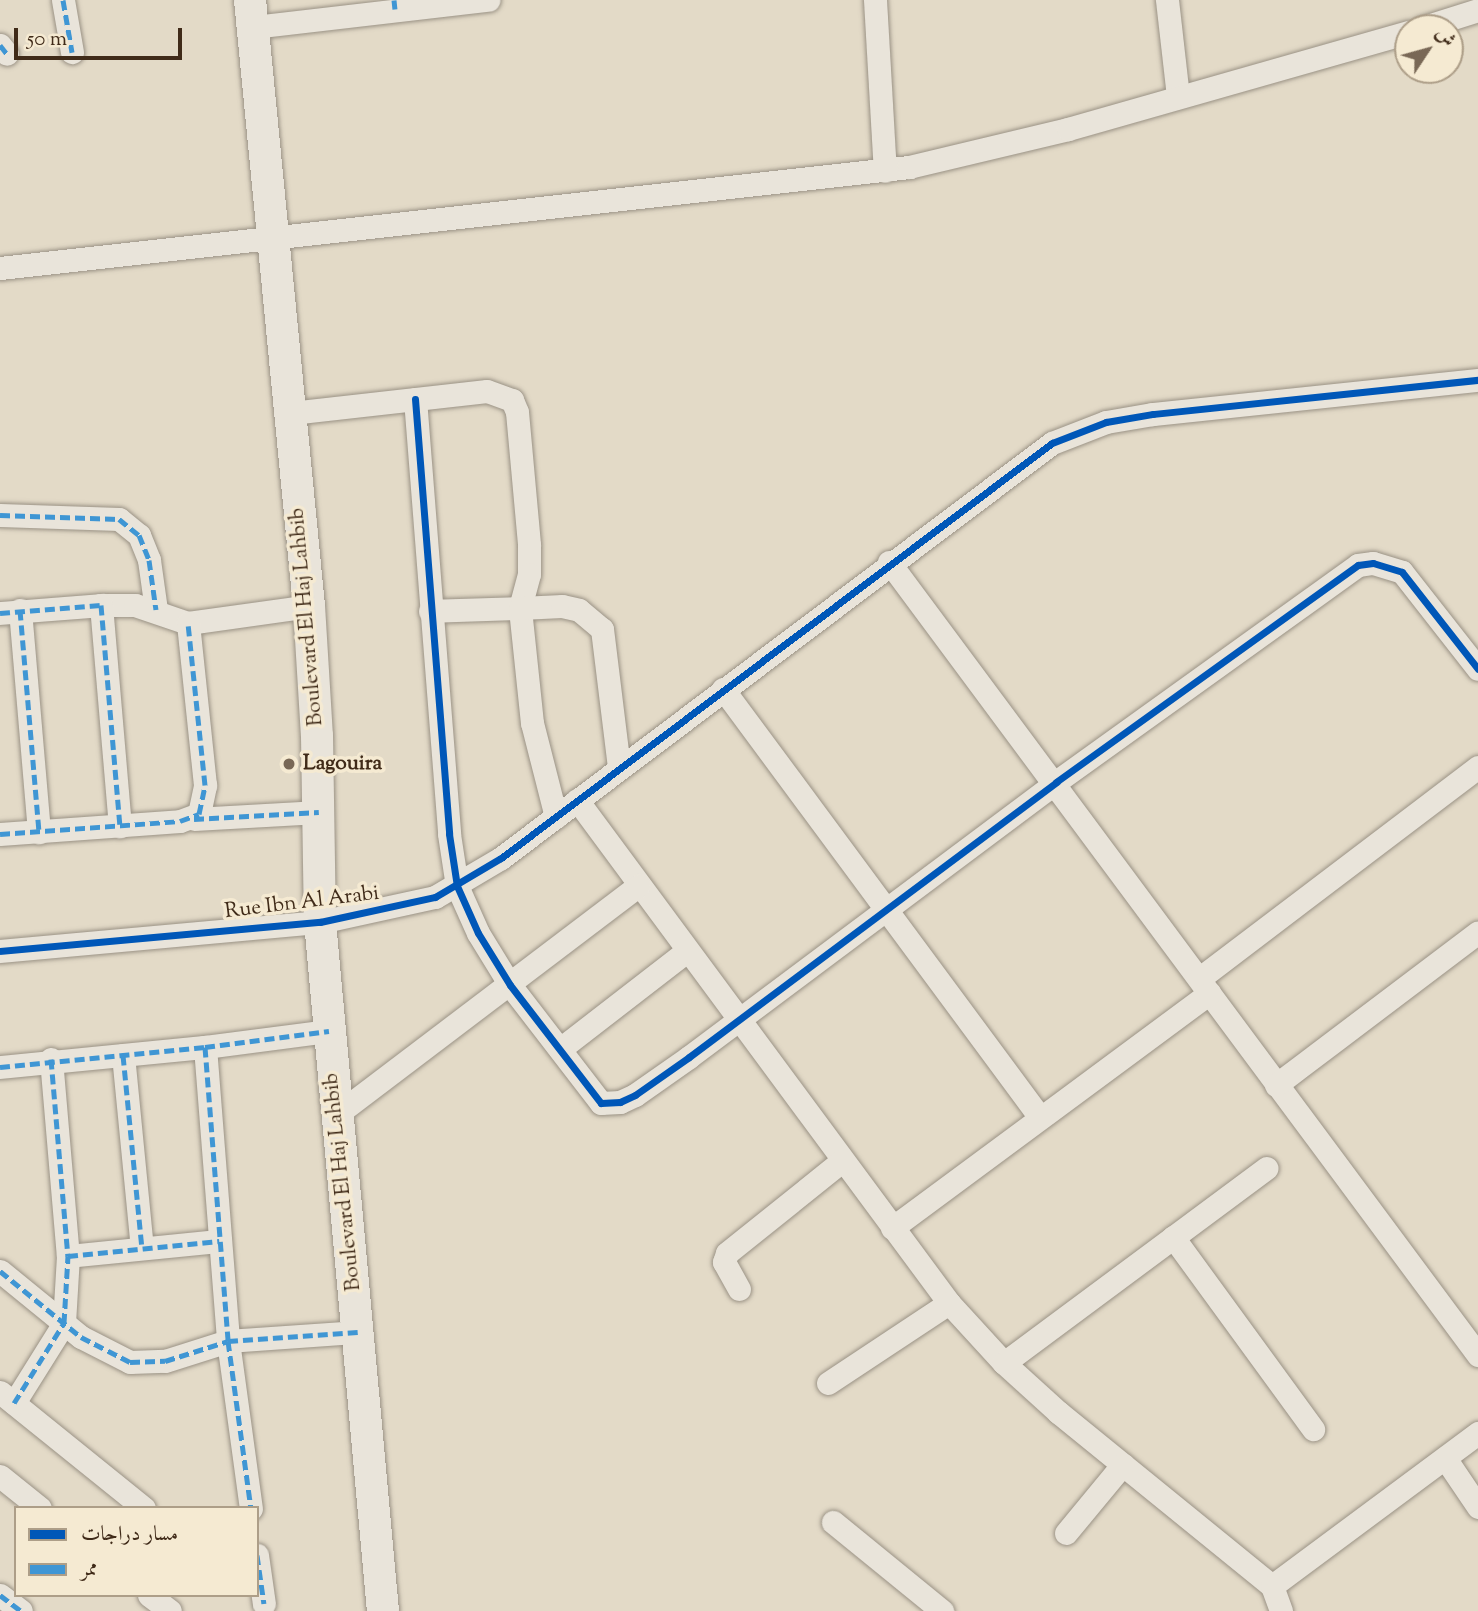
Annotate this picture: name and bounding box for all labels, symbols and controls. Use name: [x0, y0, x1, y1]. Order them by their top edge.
scale bar: [18, 14, 186, 58]
north arrow: [1394, 14, 1464, 84]
text: ش: [1428, 22, 1461, 53]
text: 50 m: [27, 25, 67, 55]
street label: Boulevard El Haj Lahbib: [285, 507, 329, 727]
place label: Lagouira: [303, 751, 382, 777]
marker: Lagouira: [281, 756, 297, 772]
street label: Rue Ibn Al Arabi: [223, 881, 381, 925]
street label: Boulevard El Haj Lahbib: [319, 1072, 367, 1292]
legend: [14, 1506, 259, 1597]
text: مسار دراجات: [81, 1520, 178, 1550]
text: ممر: [81, 1555, 98, 1585]

